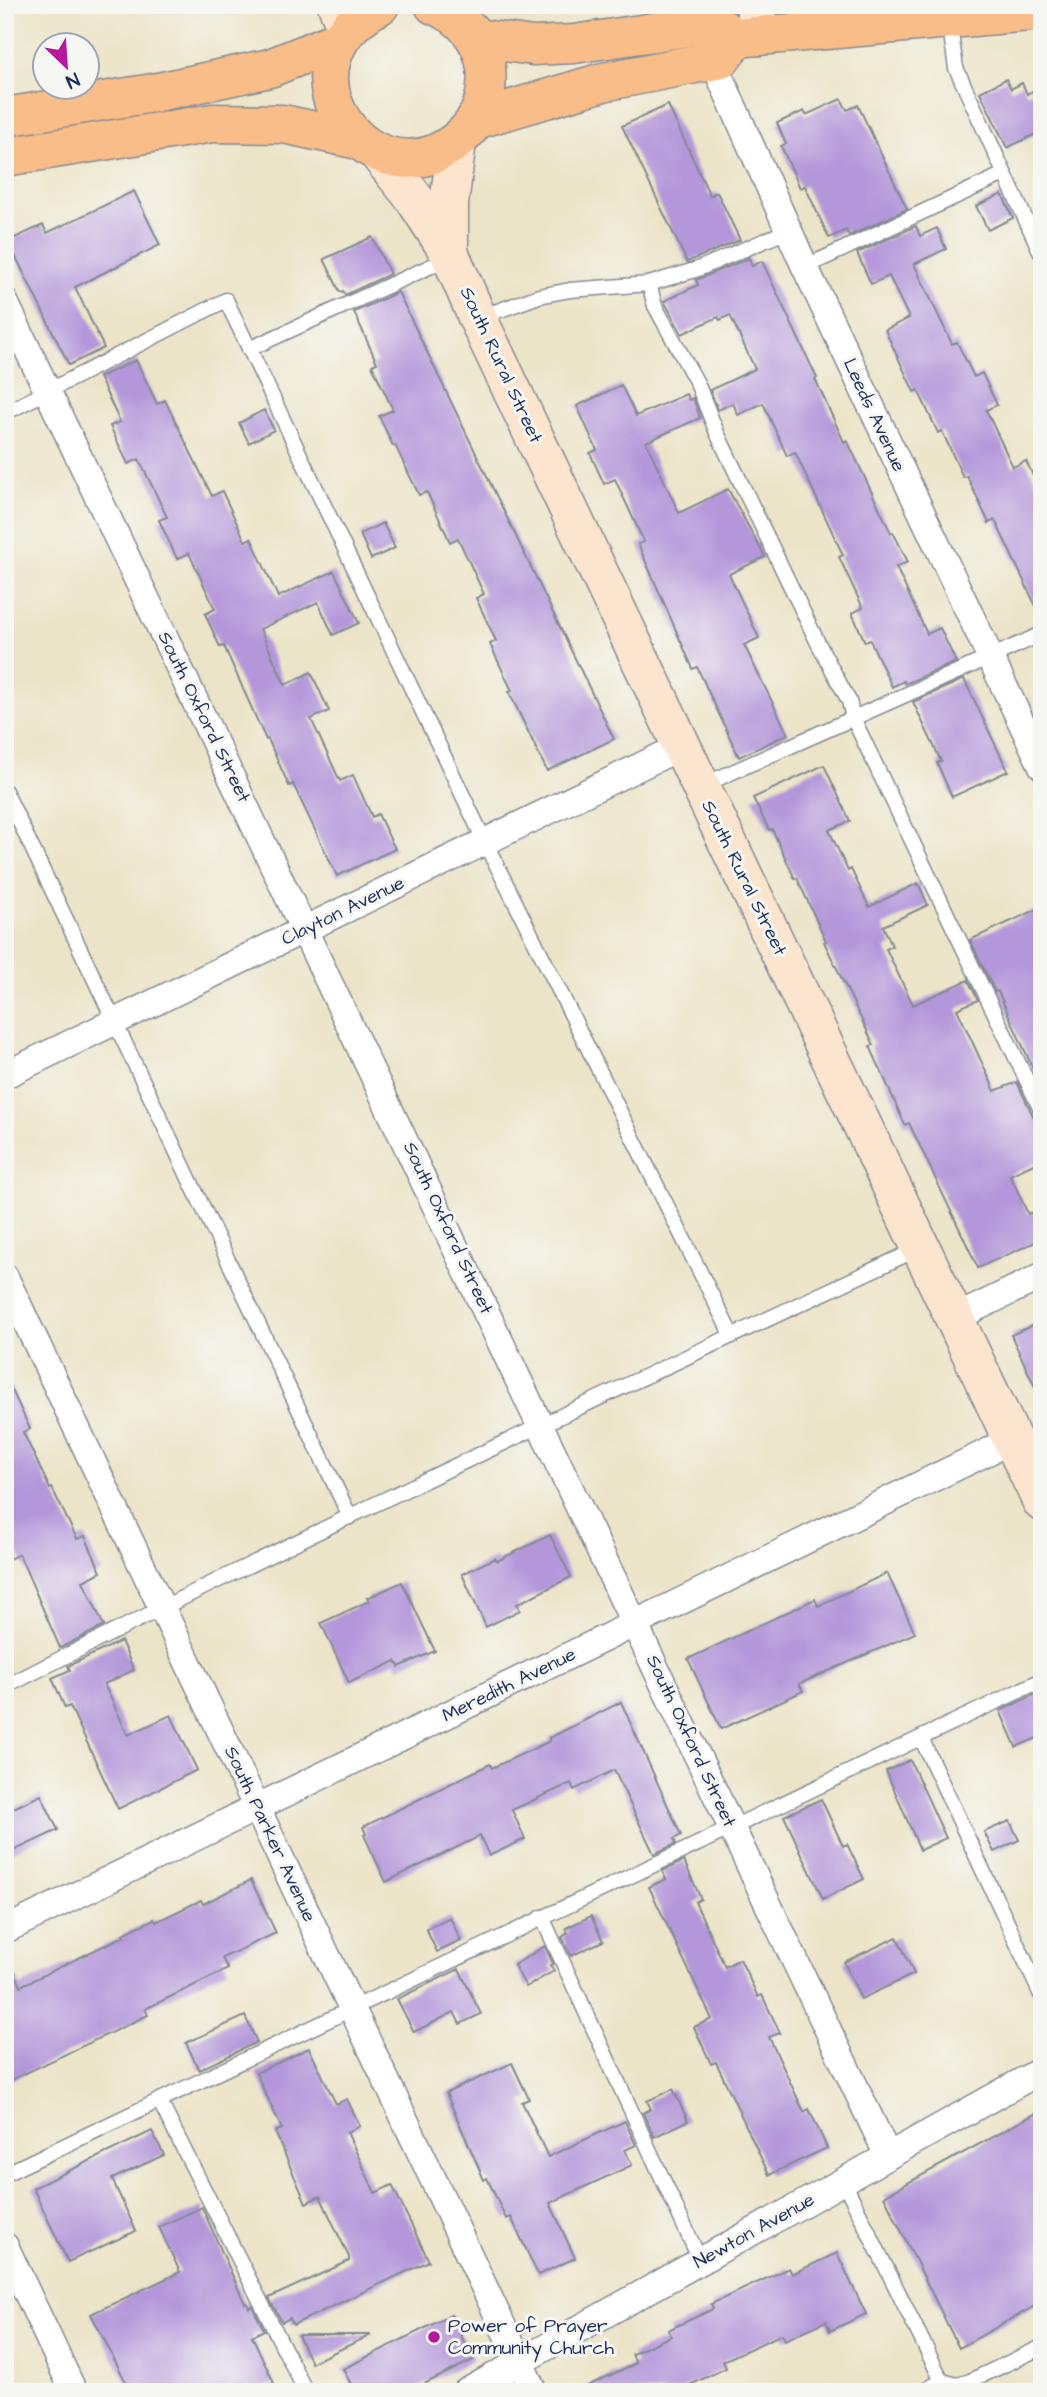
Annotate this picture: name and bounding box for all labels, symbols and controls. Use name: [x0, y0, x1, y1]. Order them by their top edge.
north arrow: [32, 32, 102, 102]
text: N: [61, 65, 84, 95]
street label: South Rural Street: [453, 282, 549, 448]
street label: Leeds Avenue: [836, 354, 912, 476]
street label: South Oxford Street: [151, 627, 257, 807]
street label: South Rural Street: [695, 796, 793, 961]
street label: Clayton Avenue: [277, 870, 409, 953]
street label: South Oxford Street: [396, 1137, 500, 1319]
street label: Meredith Avenue: [438, 1641, 580, 1729]
street label: South Oxford Street: [639, 1650, 743, 1832]
street label: South Parker Avenue: [217, 1742, 323, 1926]
street label: Newton Avenue: [689, 2187, 819, 2275]
place label: Power of Prayer Community Church: [448, 2313, 614, 2363]
marker: Power of Prayer Community Church: [426, 2329, 442, 2345]

